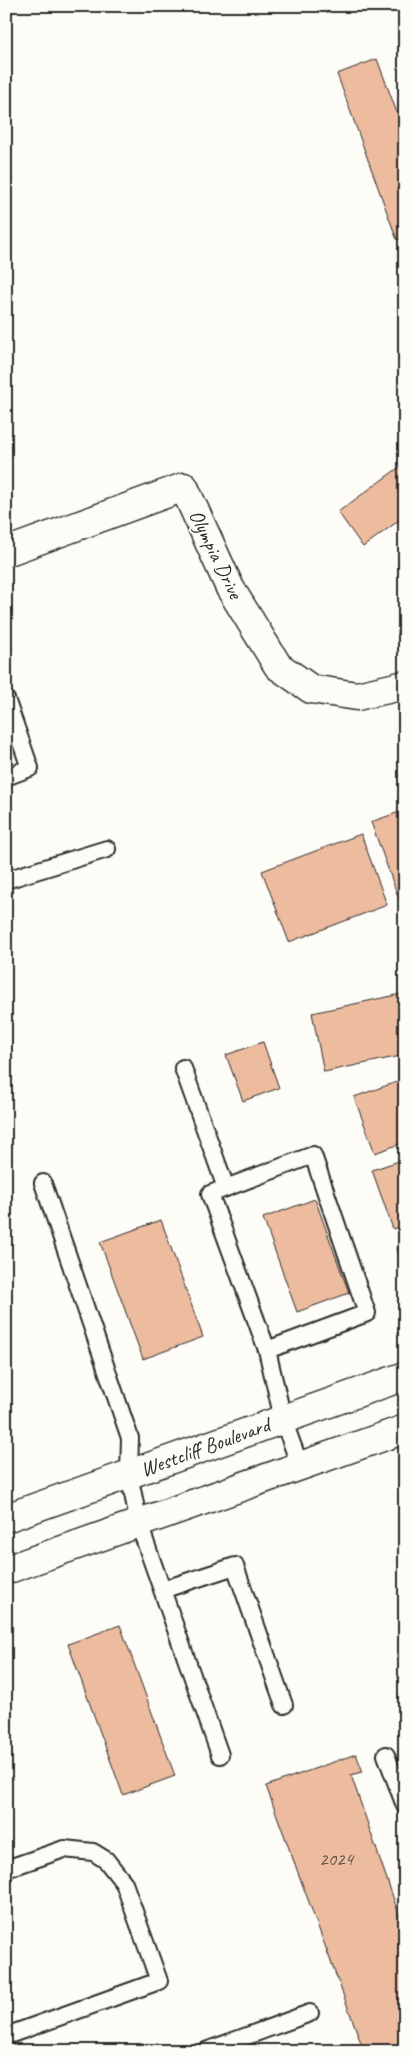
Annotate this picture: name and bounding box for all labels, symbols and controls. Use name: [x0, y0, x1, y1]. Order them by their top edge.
street label: Olympia Drive: [183, 505, 250, 605]
street label: Westcliff Boulevard: [137, 1410, 276, 1482]
house number: 2024: [319, 1847, 356, 1871]

